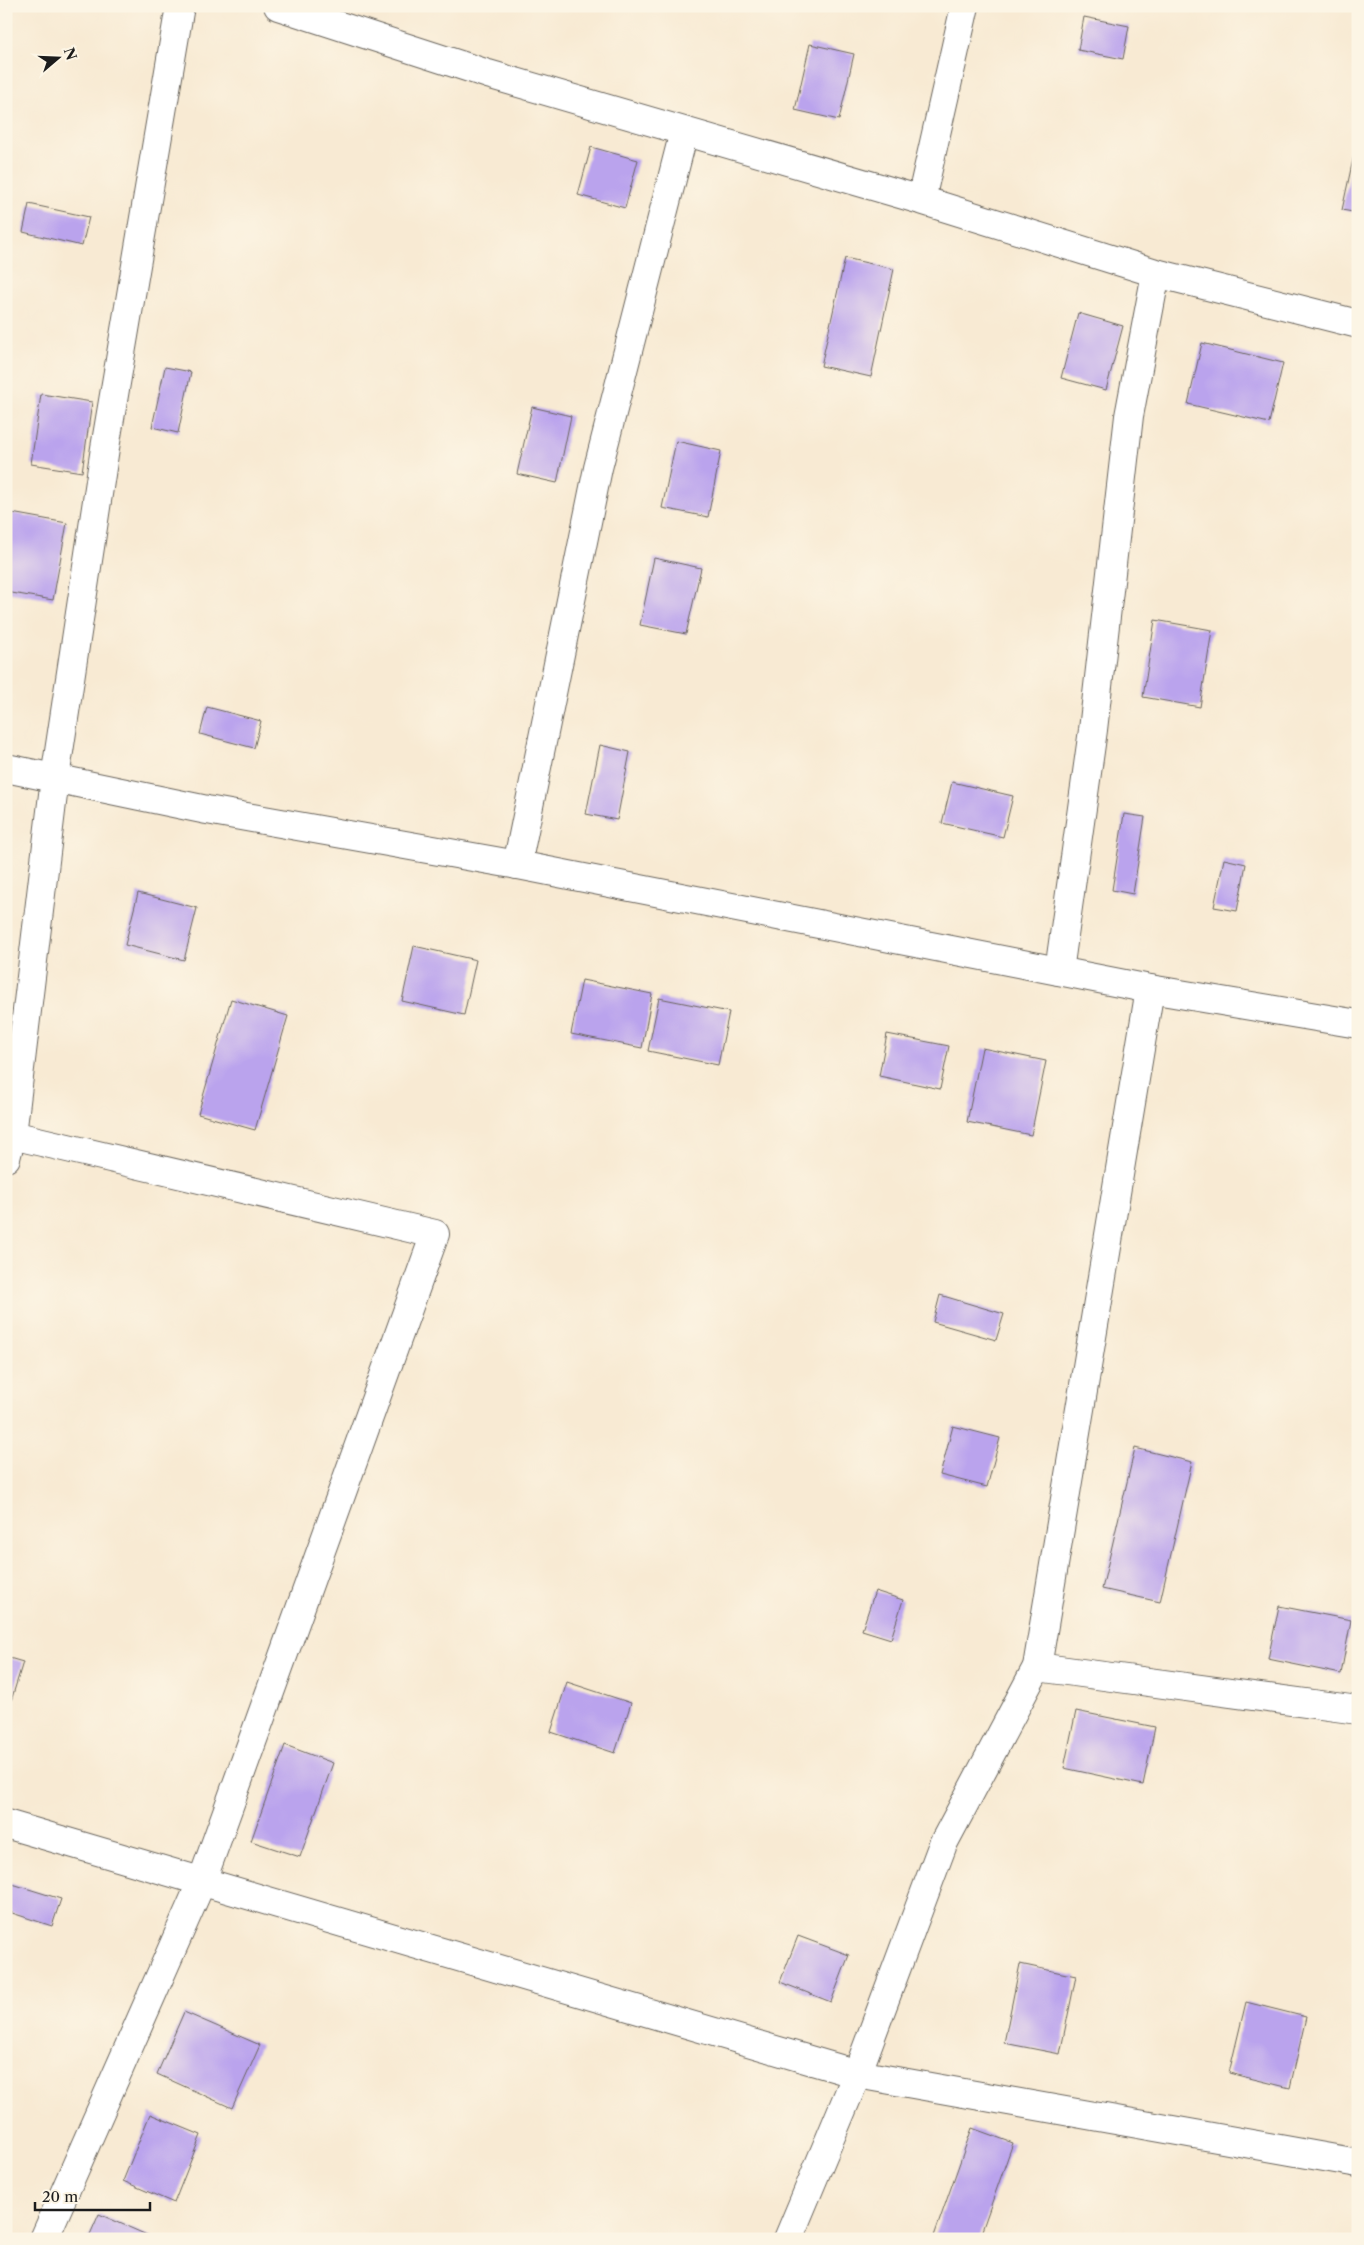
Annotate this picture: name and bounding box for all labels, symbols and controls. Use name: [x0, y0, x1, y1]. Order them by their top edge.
north arrow: [32, 32, 82, 82]
text: N: [60, 45, 81, 62]
scale bar: [35, 2180, 150, 2212]
text: 20 m: [42, 2187, 78, 2206]

